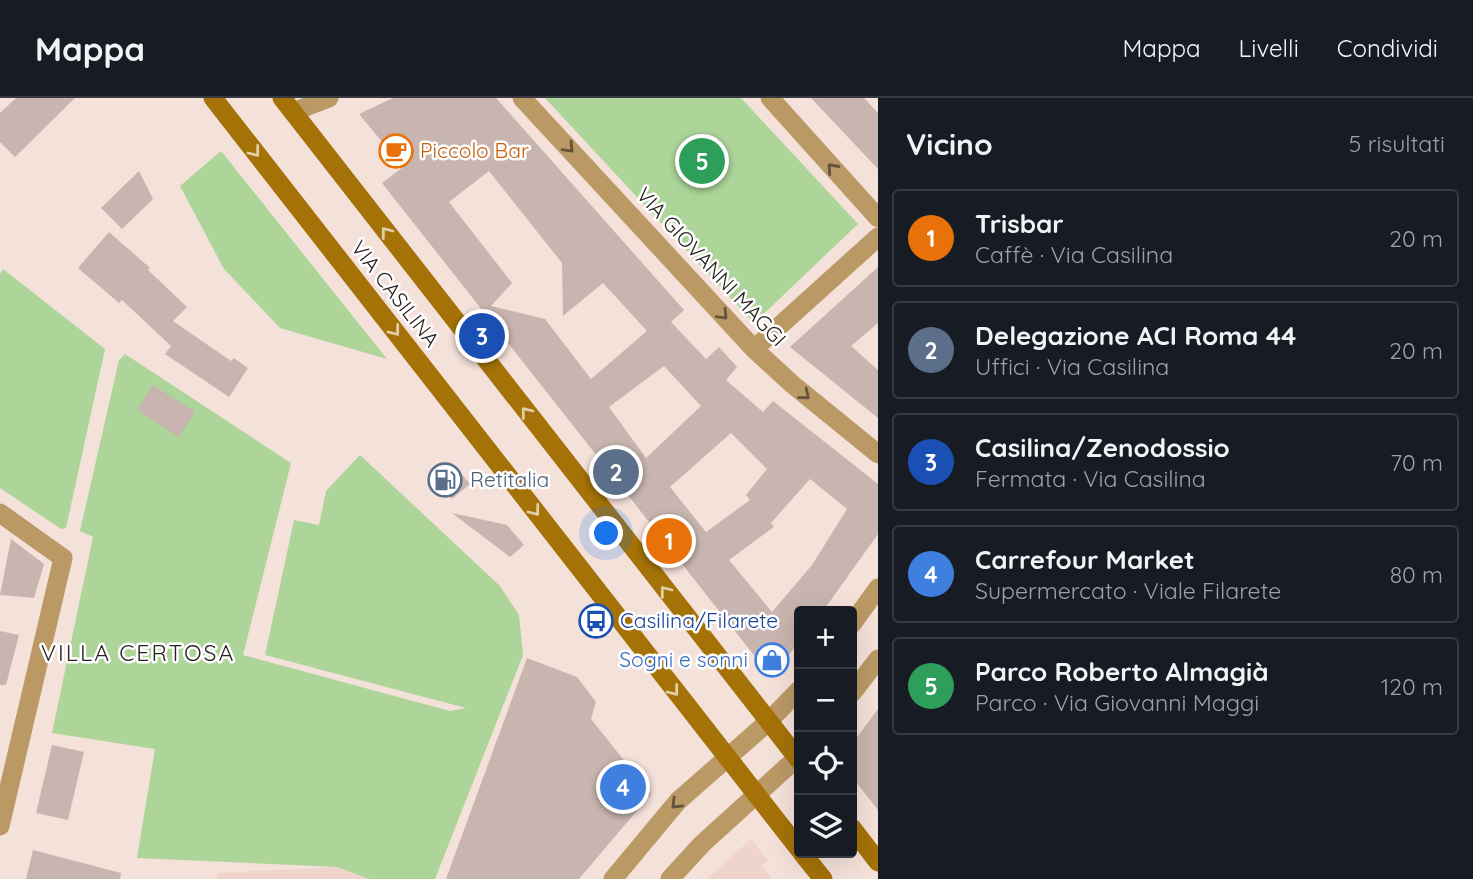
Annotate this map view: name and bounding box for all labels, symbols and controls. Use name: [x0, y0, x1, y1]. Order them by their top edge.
text: Mappa: [35, 28, 145, 69]
text: Mappa: [1123, 33, 1201, 63]
text: Livelli: [1239, 33, 1299, 63]
text: Condividi: [1337, 33, 1438, 63]
text: Vicino: [906, 125, 993, 163]
text: 5 risultati: [1349, 129, 1445, 158]
cafe icon: Piccolo Bar: [377, 132, 415, 170]
pin: 5: [679, 135, 725, 187]
place label: Piccolo Bar: [420, 137, 529, 163]
one-way arrow: [560, 140, 573, 153]
one-way arrow: [247, 144, 260, 156]
one-way arrow: [828, 163, 841, 176]
street label: VIA GIOVANNI MAGGI: [631, 181, 792, 351]
text: Trisbar: [975, 207, 1064, 240]
text: 1: [927, 224, 935, 253]
text: 20 m: [1389, 224, 1443, 253]
one-way arrow: [381, 227, 394, 240]
street label: VIA CASILINA: [346, 235, 445, 352]
text: Caffè · Via Casilina: [975, 240, 1173, 269]
one-way arrow: [715, 307, 727, 320]
pin: 3: [459, 310, 505, 362]
text: Delegazione ACI Roma 44: [975, 319, 1296, 352]
one-way arrow: [387, 324, 400, 336]
text: 2: [924, 336, 938, 365]
text: 20 m: [1389, 336, 1443, 365]
text: Uffici · Via Casilina: [975, 352, 1169, 381]
one-way arrow: [797, 387, 810, 399]
one-way arrow: [521, 407, 534, 419]
text: Casilina/Zenodossio: [975, 431, 1230, 464]
pin: 2: [593, 446, 639, 498]
text: 3: [925, 448, 937, 477]
text: 70 m: [1390, 448, 1443, 477]
fuel station icon: Retitalia: [426, 461, 464, 499]
text: Fermata · Via Casilina: [975, 464, 1206, 493]
place label: Retitalia: [470, 466, 549, 492]
one-way arrow: [526, 503, 539, 516]
pin: 1: [646, 515, 692, 567]
your location: [589, 516, 623, 550]
text: Carrefour Market: [975, 543, 1195, 576]
text: 4: [924, 560, 938, 589]
text: 80 m: [1390, 560, 1443, 589]
text: Supermercato · Viale Filarete: [975, 576, 1281, 605]
one-way arrow: [661, 586, 674, 599]
bus stop icon: Casilina/Filarete: [577, 602, 615, 640]
map controls: [794, 606, 857, 858]
button: +: [794, 606, 857, 669]
place label: Casilina/Filarete: [620, 607, 778, 633]
district label: VILLA CERTOSA: [41, 638, 235, 667]
shop icon: Sogni e sonni: [753, 641, 791, 679]
place label: Sogni e sonni: [619, 646, 748, 672]
text: Parco Roberto Almagià: [975, 655, 1269, 688]
button: −: [794, 669, 857, 732]
text: 5: [924, 672, 938, 701]
text: 120 m: [1381, 672, 1443, 701]
one-way arrow: [665, 683, 678, 696]
text: Parco · Via Giovanni Maggi: [975, 688, 1259, 717]
button: locate: [794, 732, 857, 795]
pin: 4: [600, 761, 646, 813]
button: layers: [794, 795, 857, 858]
one-way arrow: [671, 796, 684, 809]

